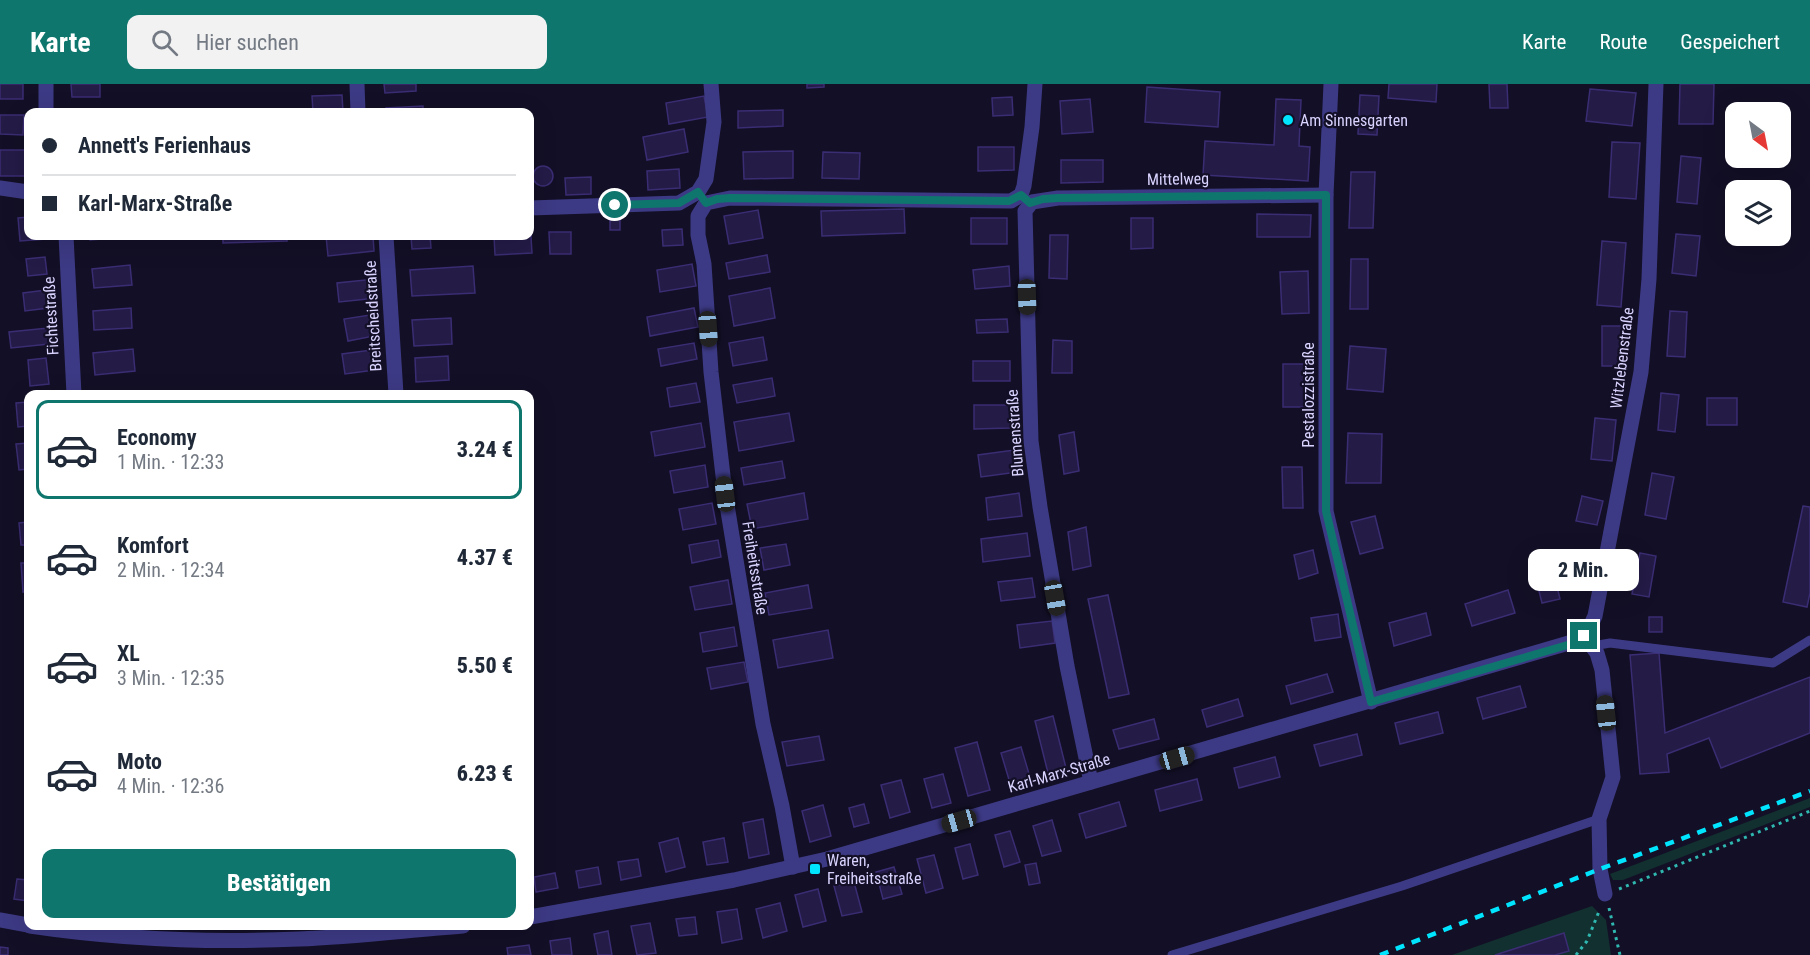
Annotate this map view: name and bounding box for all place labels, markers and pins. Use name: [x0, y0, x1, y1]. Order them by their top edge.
place label: Am Sinnesgarten: [1300, 111, 1408, 130]
marker: Am Sinnesgarten: [1281, 113, 1295, 127]
place label: Waren, Freiheitsstraße: [827, 851, 921, 888]
marker: Waren, Freiheitsstraße: [808, 862, 822, 876]

